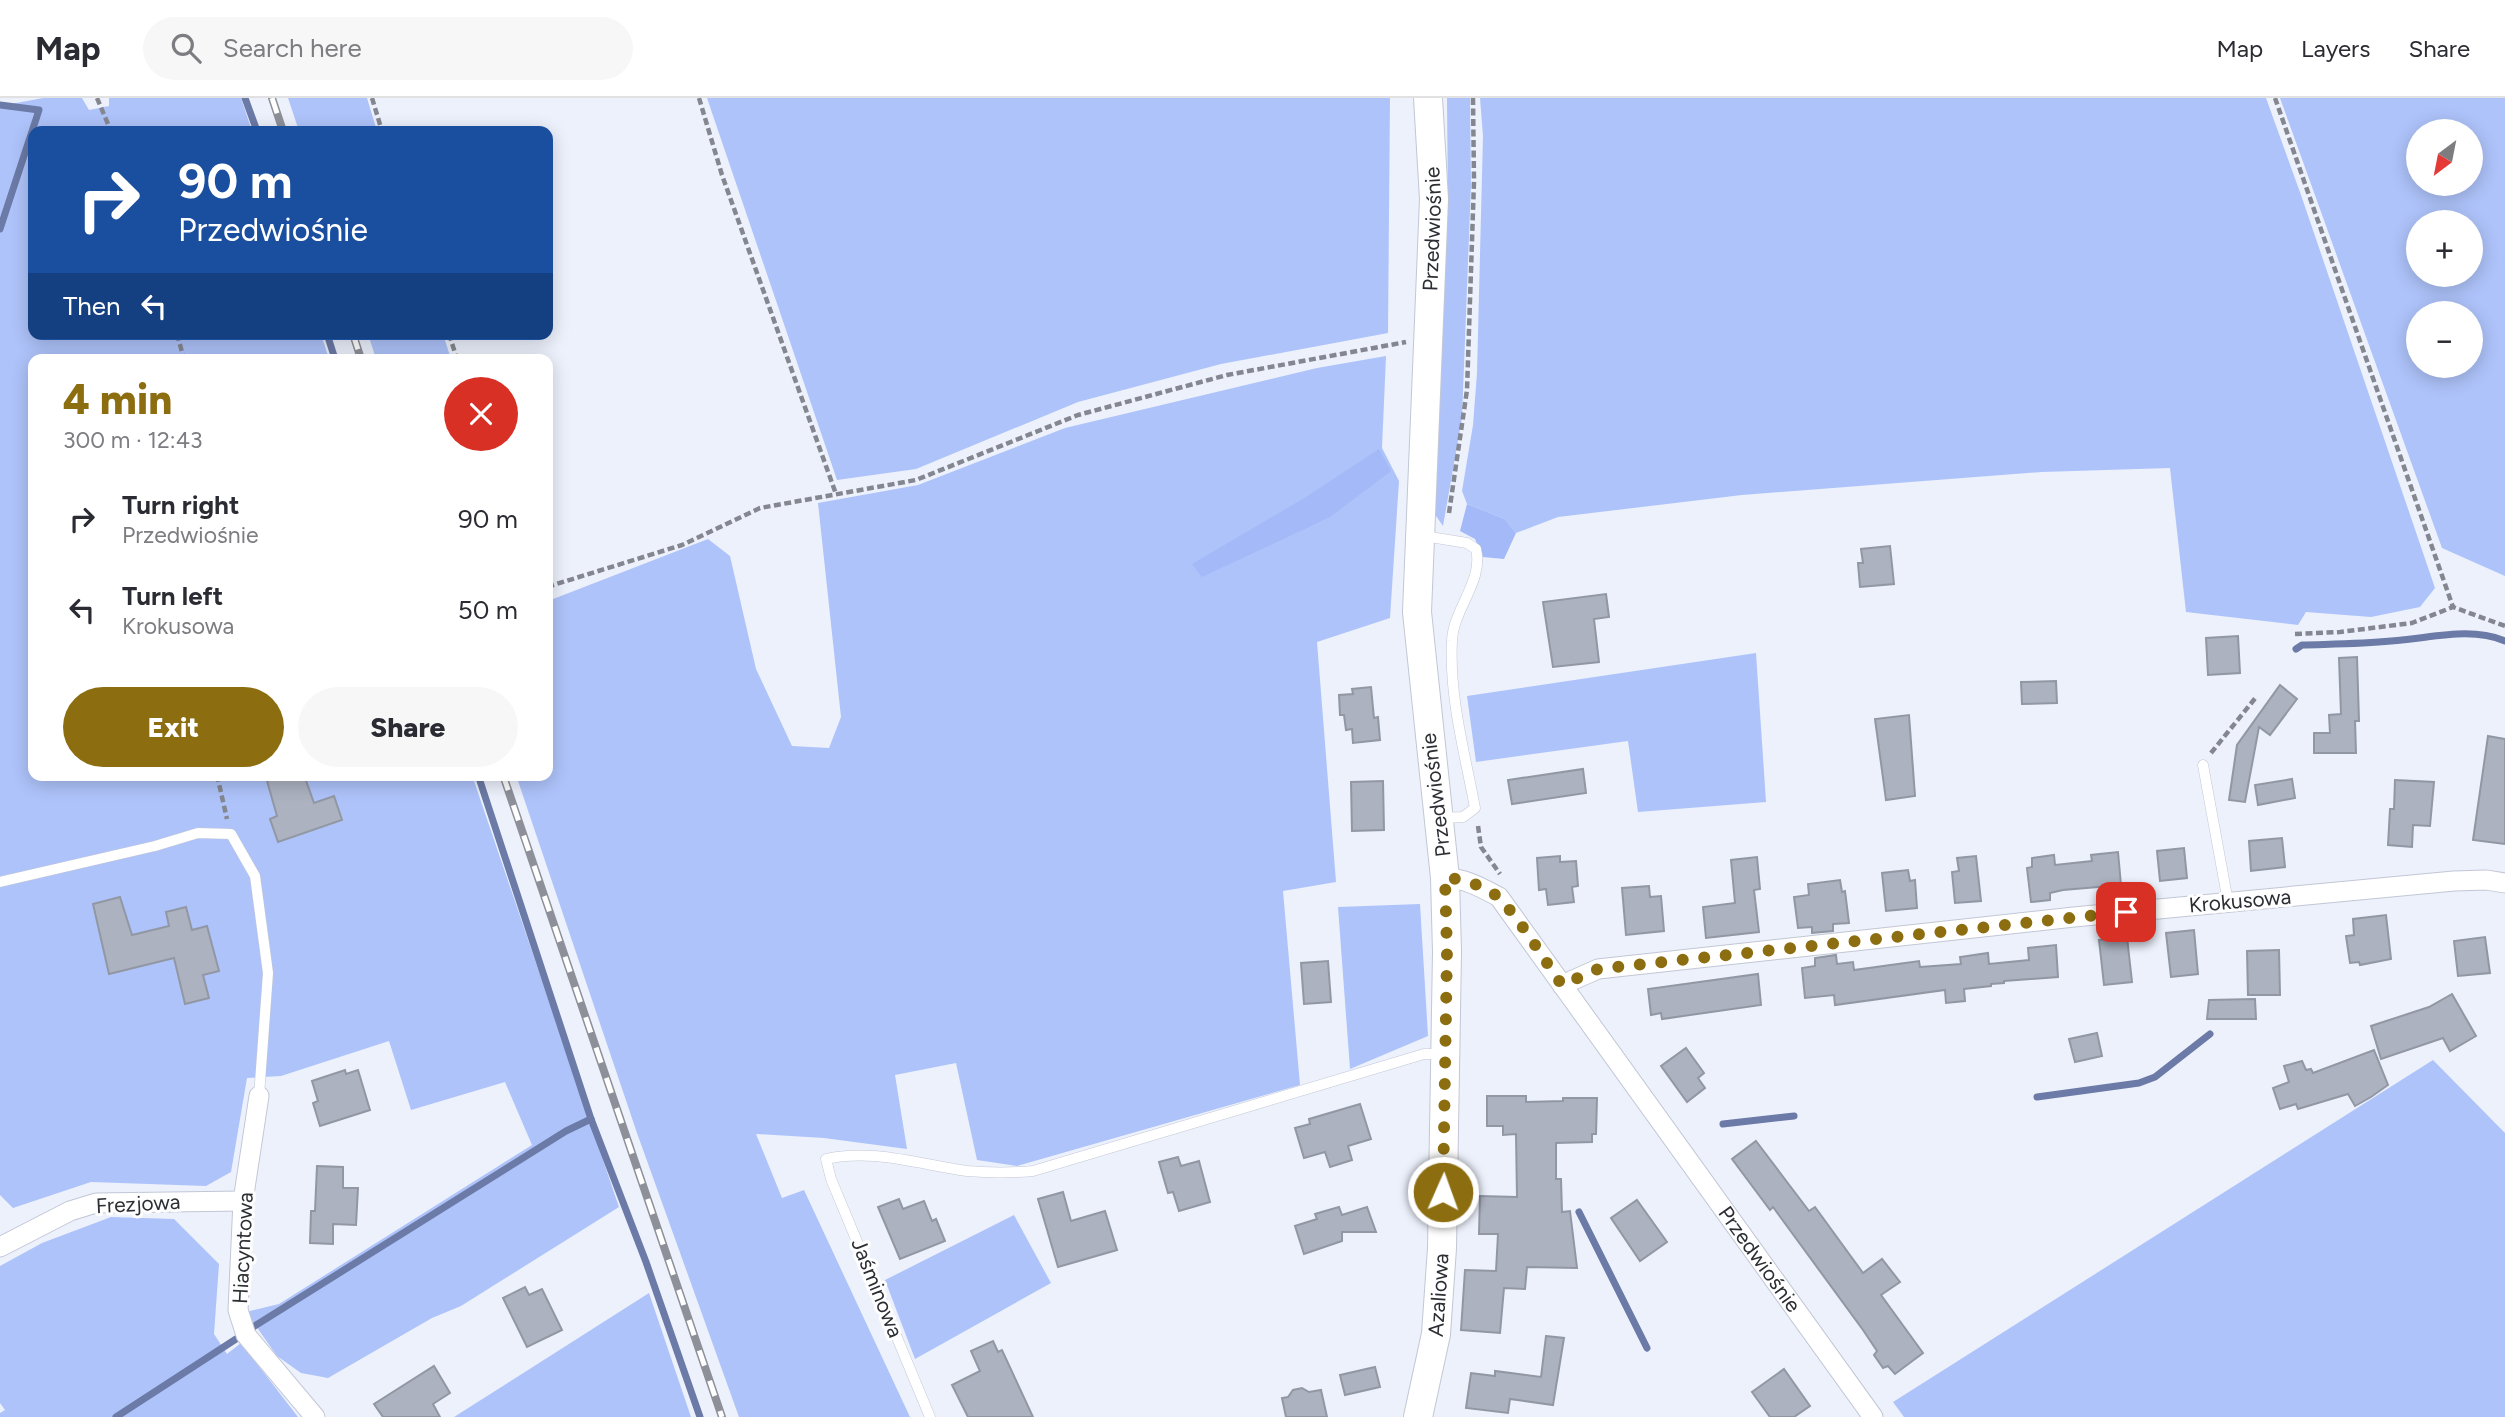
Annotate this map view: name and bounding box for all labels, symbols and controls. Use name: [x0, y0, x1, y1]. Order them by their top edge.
search box: [143, 17, 633, 80]
text: Map: [35, 29, 101, 68]
icon: search: [167, 29, 205, 67]
text: Search here: [223, 32, 362, 64]
text: Map: [2216, 34, 2263, 63]
text: Layers: [2301, 34, 2370, 63]
text: Share: [2408, 34, 2470, 63]
north arrow: [2406, 119, 2483, 196]
map controls: [2406, 119, 2483, 378]
text: 90 m: [178, 151, 293, 210]
icon: right: [63, 154, 154, 245]
street label: Przedwiośnie: [1417, 166, 1446, 292]
button: +: [2406, 210, 2483, 287]
text: Przedwiośnie: [178, 211, 368, 249]
icon: left: [135, 287, 173, 325]
text: Then: [63, 290, 121, 322]
button: −: [2406, 301, 2483, 378]
text: 4 min: [63, 374, 172, 425]
button: close: [444, 377, 518, 451]
text: 300 m · 12:43: [63, 426, 202, 454]
text: Turn right: [122, 489, 239, 521]
icon: right: [63, 500, 101, 538]
text: 90 m: [458, 503, 518, 535]
text: Przedwiośnie: [122, 521, 259, 549]
text: Turn left: [122, 580, 223, 612]
icon: left: [63, 591, 101, 629]
text: 50 m: [458, 594, 518, 626]
text: Krokusowa: [122, 612, 234, 640]
button: Exit: [63, 687, 284, 767]
button: Share: [298, 687, 518, 767]
street label: Przedwiośnie: [1415, 732, 1456, 858]
pin: [2096, 882, 2156, 942]
street label: Krokusowa: [2188, 884, 2292, 917]
icon: arrive: [2107, 893, 2145, 931]
position arrow: [1406, 1155, 1480, 1229]
street label: Frezjowa: [95, 1189, 181, 1218]
street label: Hiacyntowa: [227, 1191, 258, 1305]
street label: Przedwiośnie: [1713, 1201, 1806, 1317]
street label: Jaśminowa: [846, 1235, 909, 1341]
street label: Azaliowa: [1423, 1252, 1454, 1338]

